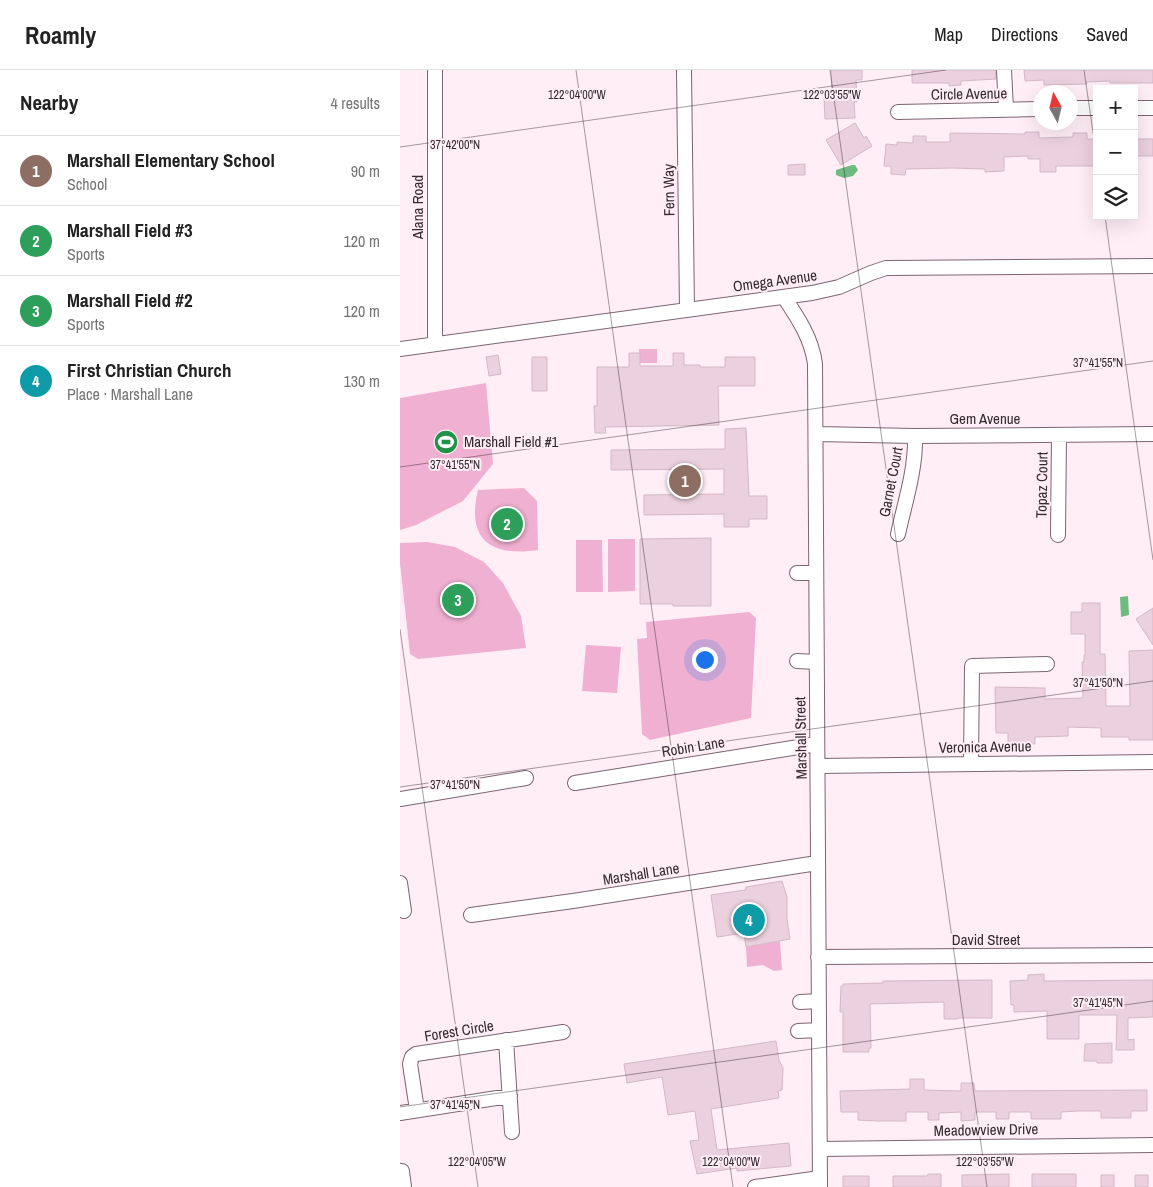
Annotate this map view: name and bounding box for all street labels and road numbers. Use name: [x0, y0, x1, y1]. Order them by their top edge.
street label: Circle Avenue: [931, 82, 1008, 105]
street label: Fern Way: [658, 163, 679, 216]
street label: Alana Road: [407, 175, 428, 240]
street label: Omega Avenue: [732, 264, 818, 297]
street label: Gem Avenue: [950, 408, 1021, 429]
street label: Garnet Court: [873, 444, 908, 519]
street label: Topaz Court: [1030, 451, 1053, 518]
street label: Marshall Street: [789, 696, 812, 780]
street label: Robin Lane: [660, 731, 726, 762]
street label: Veronica Avenue: [938, 735, 1032, 758]
street label: Marshall Lane: [601, 857, 681, 890]
street label: David Street: [952, 929, 1021, 950]
street label: Forest Circle: [423, 1015, 495, 1046]
street label: Meadowview Drive: [934, 1118, 1039, 1141]

